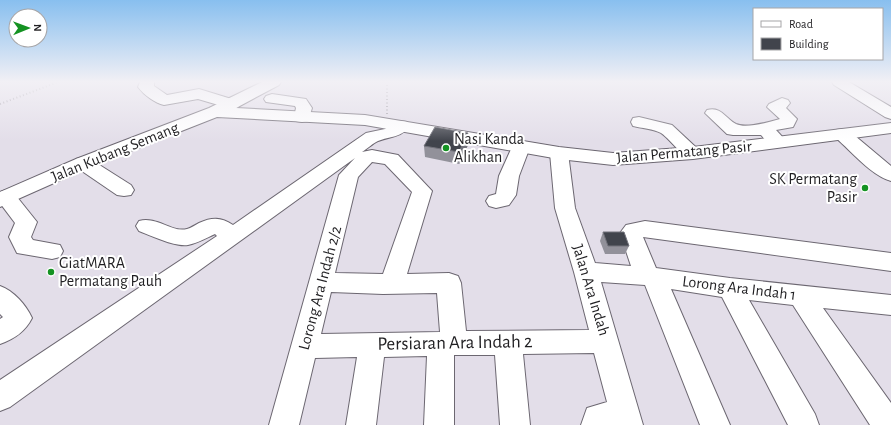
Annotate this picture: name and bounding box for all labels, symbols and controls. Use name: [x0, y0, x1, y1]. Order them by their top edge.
north arrow: [8, 8, 48, 48]
legend: [753, 8, 883, 60]
text: Road: [789, 18, 813, 30]
text: N: [32, 24, 43, 32]
text: Building: [789, 38, 829, 50]
street label: Jalan Kubang Semang: [49, 119, 181, 185]
place label: Nasi Kanda Alikhan: [454, 131, 524, 165]
street label: Jalan Permatang Pasir: [616, 138, 753, 166]
marker: Nasi Kanda Alikhan: [441, 143, 451, 153]
place label: SK Permatang Pasir: [769, 171, 858, 205]
marker: SK Permatang Pasir: [860, 183, 870, 193]
street label: Lorong Ara Indah 2/2: [296, 224, 344, 352]
street label: Jalan Ara Indah: [570, 242, 612, 338]
place label: GiatMARA Permatang Pauh: [59, 255, 162, 289]
marker: GiatMARA Permatang Pauh: [46, 267, 56, 277]
street label: Lorong Ara Indah 1: [681, 273, 797, 303]
street label: Persiaran Ara Indah 2: [377, 332, 533, 354]

